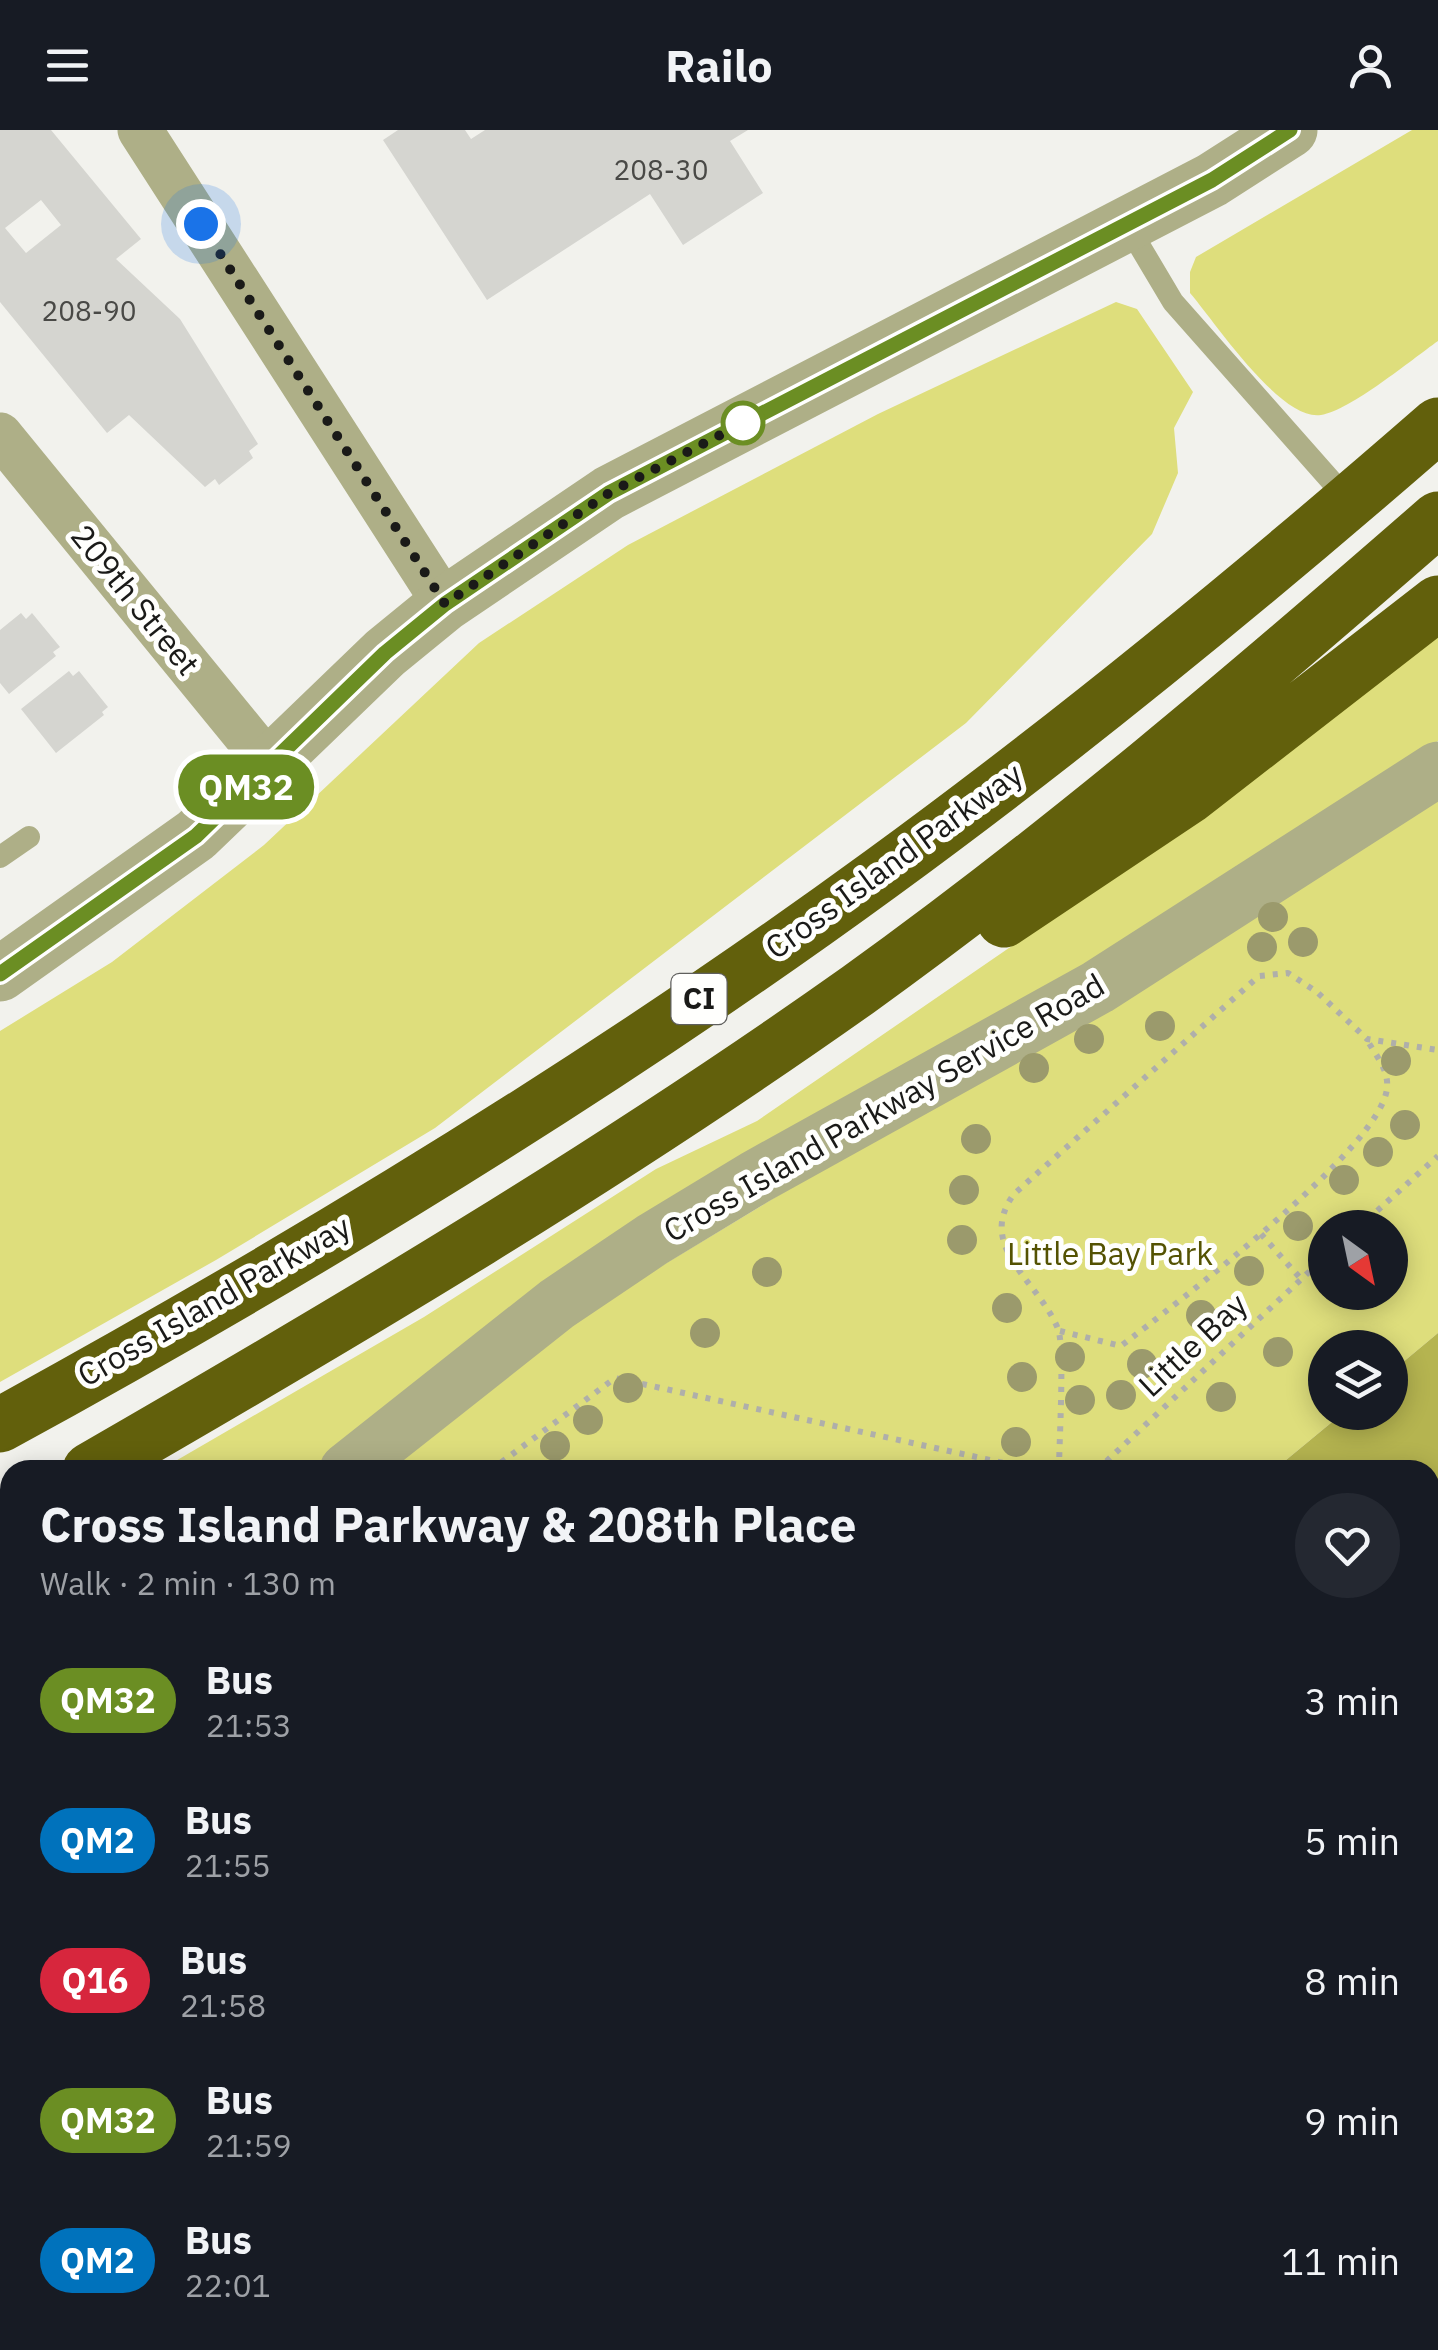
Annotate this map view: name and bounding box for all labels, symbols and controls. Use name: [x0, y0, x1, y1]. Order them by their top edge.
text: Railo: [665, 36, 773, 94]
icon: menu: [40, 38, 95, 93]
icon: person: [1343, 38, 1398, 93]
house number: 208-30: [613, 151, 709, 188]
your location: [176, 199, 226, 249]
house number: 208-90: [41, 292, 137, 329]
unlabelled marker: [722, 402, 764, 444]
street label: 209th Street: [62, 515, 209, 683]
street label: Cross Island Parkway: [756, 753, 1030, 968]
line badge: QM32: [176, 754, 316, 820]
text: QM32: [198, 764, 294, 810]
street label: Cross Island Parkway Service Road: [655, 963, 1112, 1251]
road number: CI: [672, 974, 726, 1024]
street label: Cross Island Parkway: [69, 1205, 358, 1395]
north arrow: [1308, 1210, 1408, 1310]
map controls: [1308, 1210, 1408, 1430]
park label: Little Bay Park: [1007, 1232, 1213, 1274]
street label: Little Bay: [1129, 1283, 1256, 1405]
button: layers: [1308, 1330, 1408, 1430]
text: Cross Island Parkway & 208th Place: [40, 1493, 857, 1555]
button: heart: [1295, 1493, 1400, 1598]
text: Walk · 2 min · 130 m: [40, 1562, 336, 1604]
text: Bus: [206, 1655, 273, 1704]
text: 3 min: [1304, 1676, 1400, 1725]
text: QM32: [60, 1677, 156, 1723]
text: 21:53: [206, 1704, 292, 1746]
text: Bus: [185, 1795, 252, 1844]
text: 5 min: [1304, 1816, 1400, 1865]
text: QM2: [60, 1817, 135, 1863]
text: 21:55: [185, 1844, 271, 1886]
text: Bus: [180, 1935, 247, 1984]
text: 8 min: [1304, 1956, 1400, 2005]
text: Q16: [62, 1957, 129, 2003]
text: 21:58: [180, 1984, 266, 2026]
text: Bus: [206, 2075, 273, 2124]
text: 9 min: [1304, 2096, 1400, 2145]
text: QM32: [60, 2097, 156, 2143]
text: 21:59: [206, 2124, 292, 2166]
text: Bus: [185, 2215, 252, 2264]
text: 11 min: [1281, 2236, 1400, 2285]
text: QM2: [60, 2237, 135, 2283]
text: 22:01: [185, 2264, 271, 2306]

